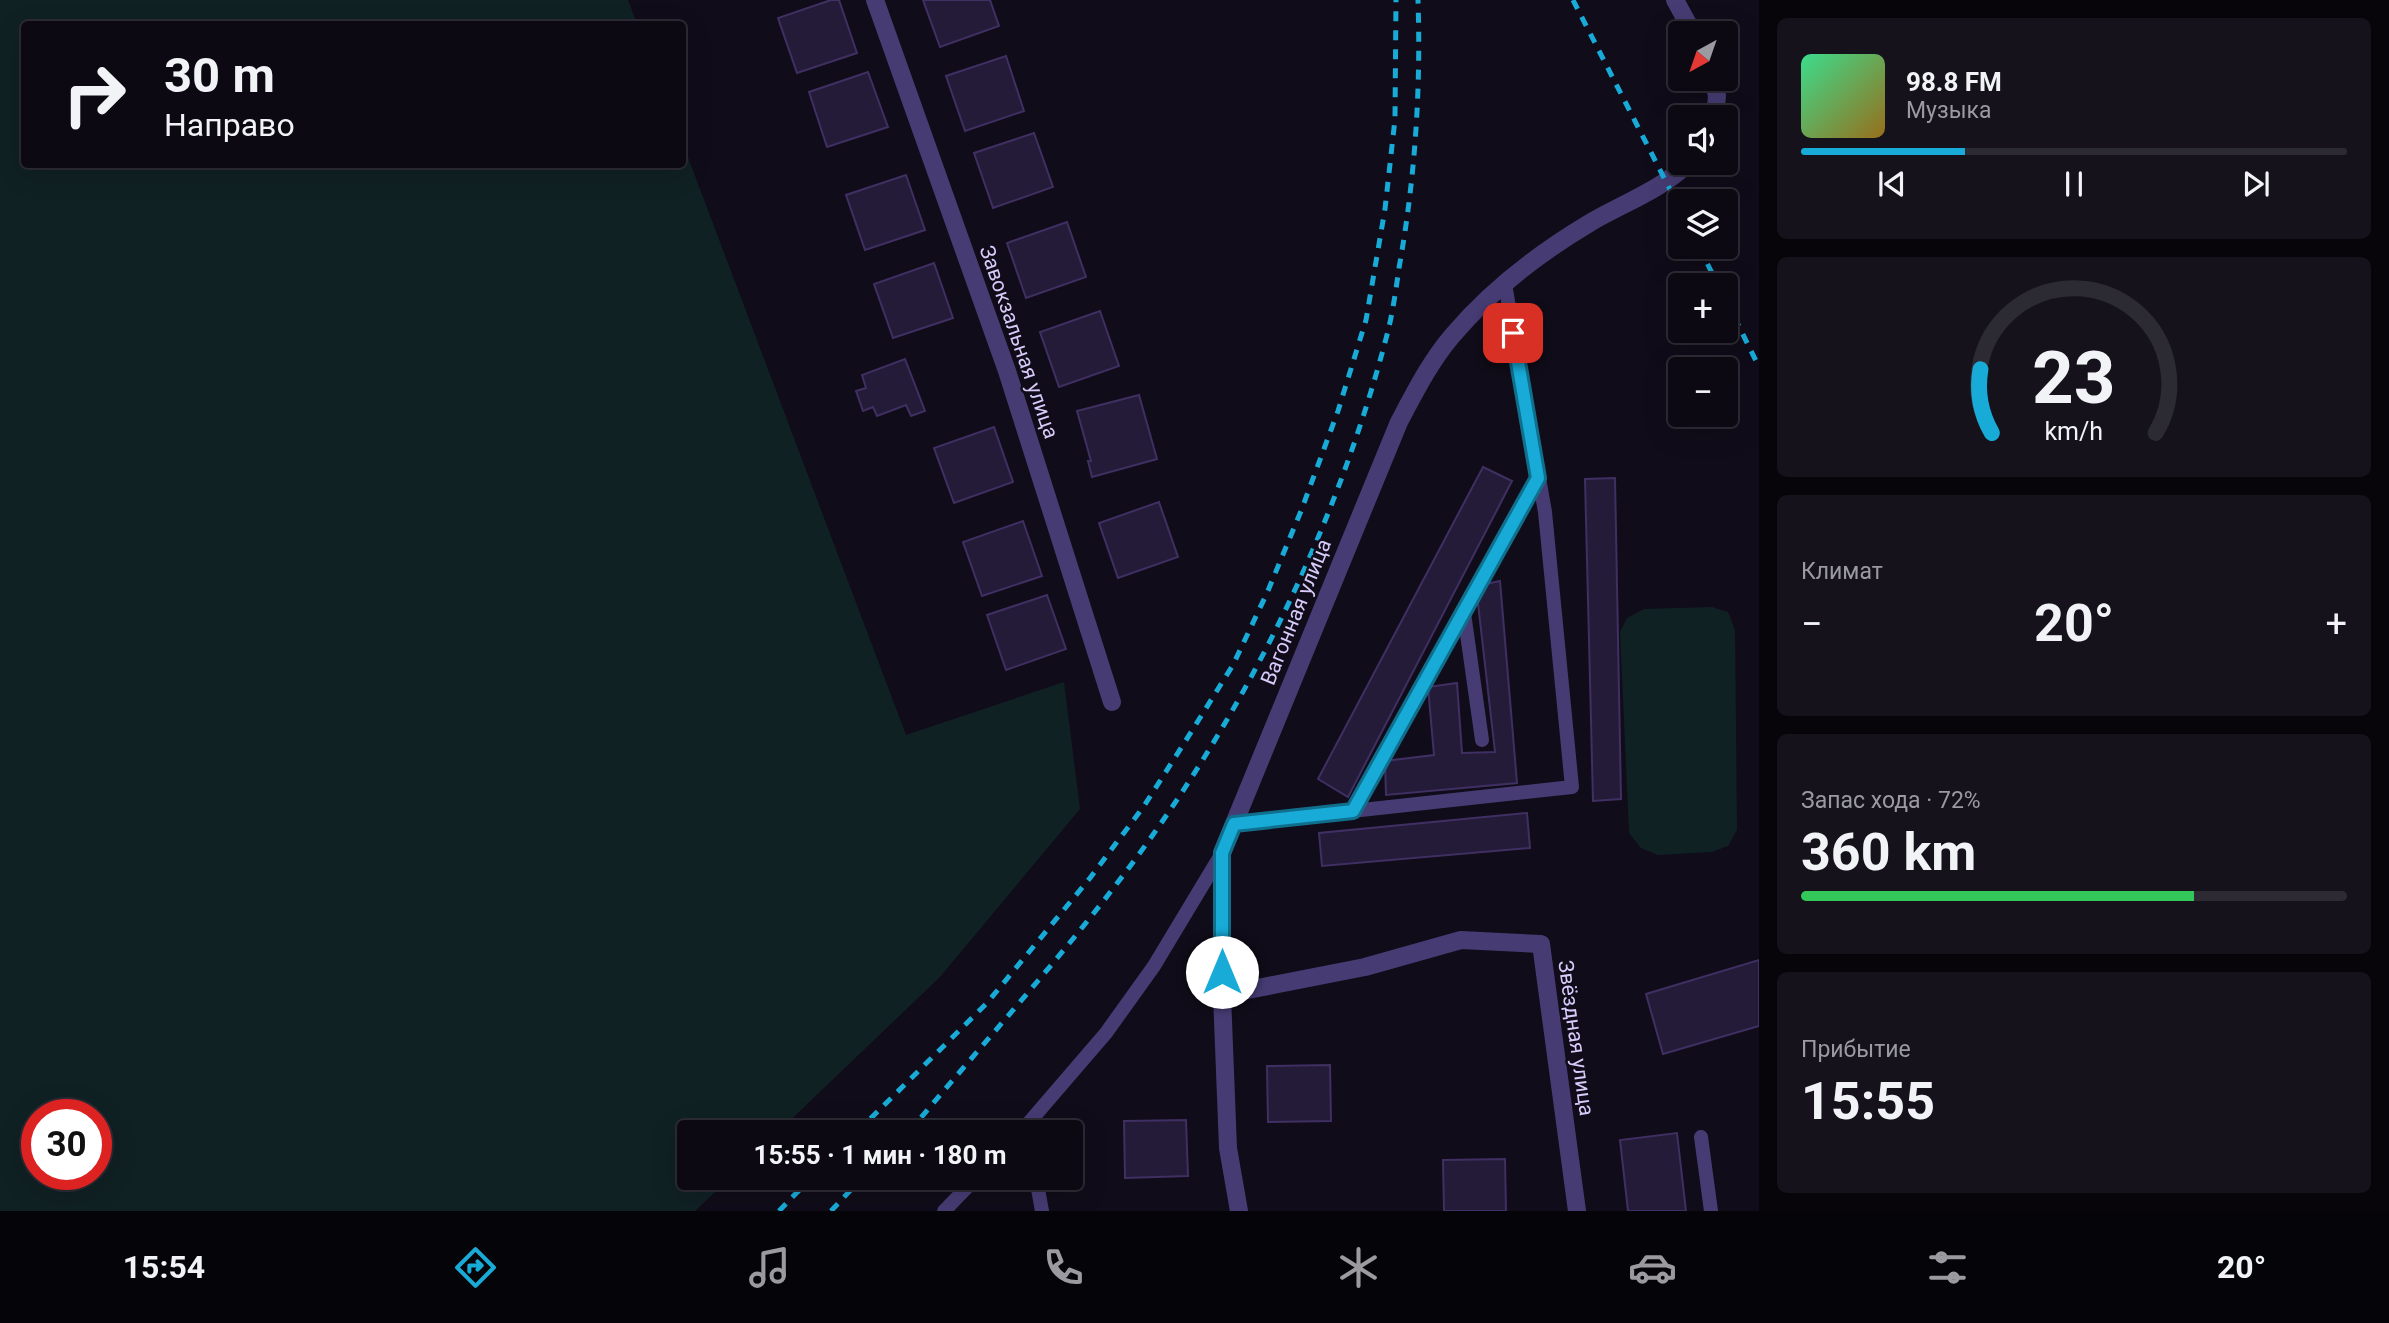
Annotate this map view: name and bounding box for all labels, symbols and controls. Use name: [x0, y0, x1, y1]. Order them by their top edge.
north arrow: [1668, 21, 1738, 91]
map controls: [1668, 21, 1738, 427]
text: 30 m: [164, 47, 275, 104]
icon: right: [49, 49, 140, 140]
text: 98.8 FM: [1906, 67, 2002, 97]
text: Музыка: [1906, 97, 1991, 124]
button: sound: [1668, 105, 1738, 175]
text: Направо: [164, 106, 295, 144]
icon: previous: [1873, 165, 1911, 203]
icon: pause: [2055, 165, 2093, 203]
icon: next: [2237, 165, 2275, 203]
button: layers: [1668, 189, 1738, 259]
street label: Завокзальная улица: [975, 242, 1063, 442]
button: +: [1668, 273, 1738, 343]
pin: [1483, 303, 1543, 363]
icon: arrive: [1494, 314, 1532, 352]
text: 23: [2032, 335, 2116, 421]
button: −: [1668, 357, 1738, 427]
text: km/h: [2045, 417, 2103, 446]
street label: Вагонная улица: [1256, 536, 1336, 688]
text: Климат: [1801, 558, 1883, 585]
text: 20°: [2034, 593, 2114, 654]
text: −: [1801, 602, 1823, 646]
text: +: [2325, 602, 2347, 646]
text: Запас хода · 72%: [1801, 787, 1981, 814]
text: 360 km: [1801, 822, 1976, 883]
position arrow: [1185, 935, 1259, 1009]
street label: Звёздная улица: [1553, 959, 1599, 1117]
text: Прибытие: [1801, 1036, 1911, 1063]
text: 15:55: [1801, 1071, 1935, 1132]
speed limit sign: 30: [21, 1099, 112, 1190]
text: 15:55 · 1 мин · 180 m: [754, 1140, 1006, 1170]
icon: directions: [451, 1243, 500, 1292]
icon: music: [745, 1243, 794, 1292]
icon: phone: [1039, 1243, 1088, 1292]
icon: climate: [1334, 1243, 1383, 1292]
icon: car: [1628, 1243, 1677, 1292]
icon: filters: [1923, 1243, 1972, 1292]
text: 15:54: [123, 1248, 205, 1286]
text: 20°: [2217, 1248, 2266, 1286]

